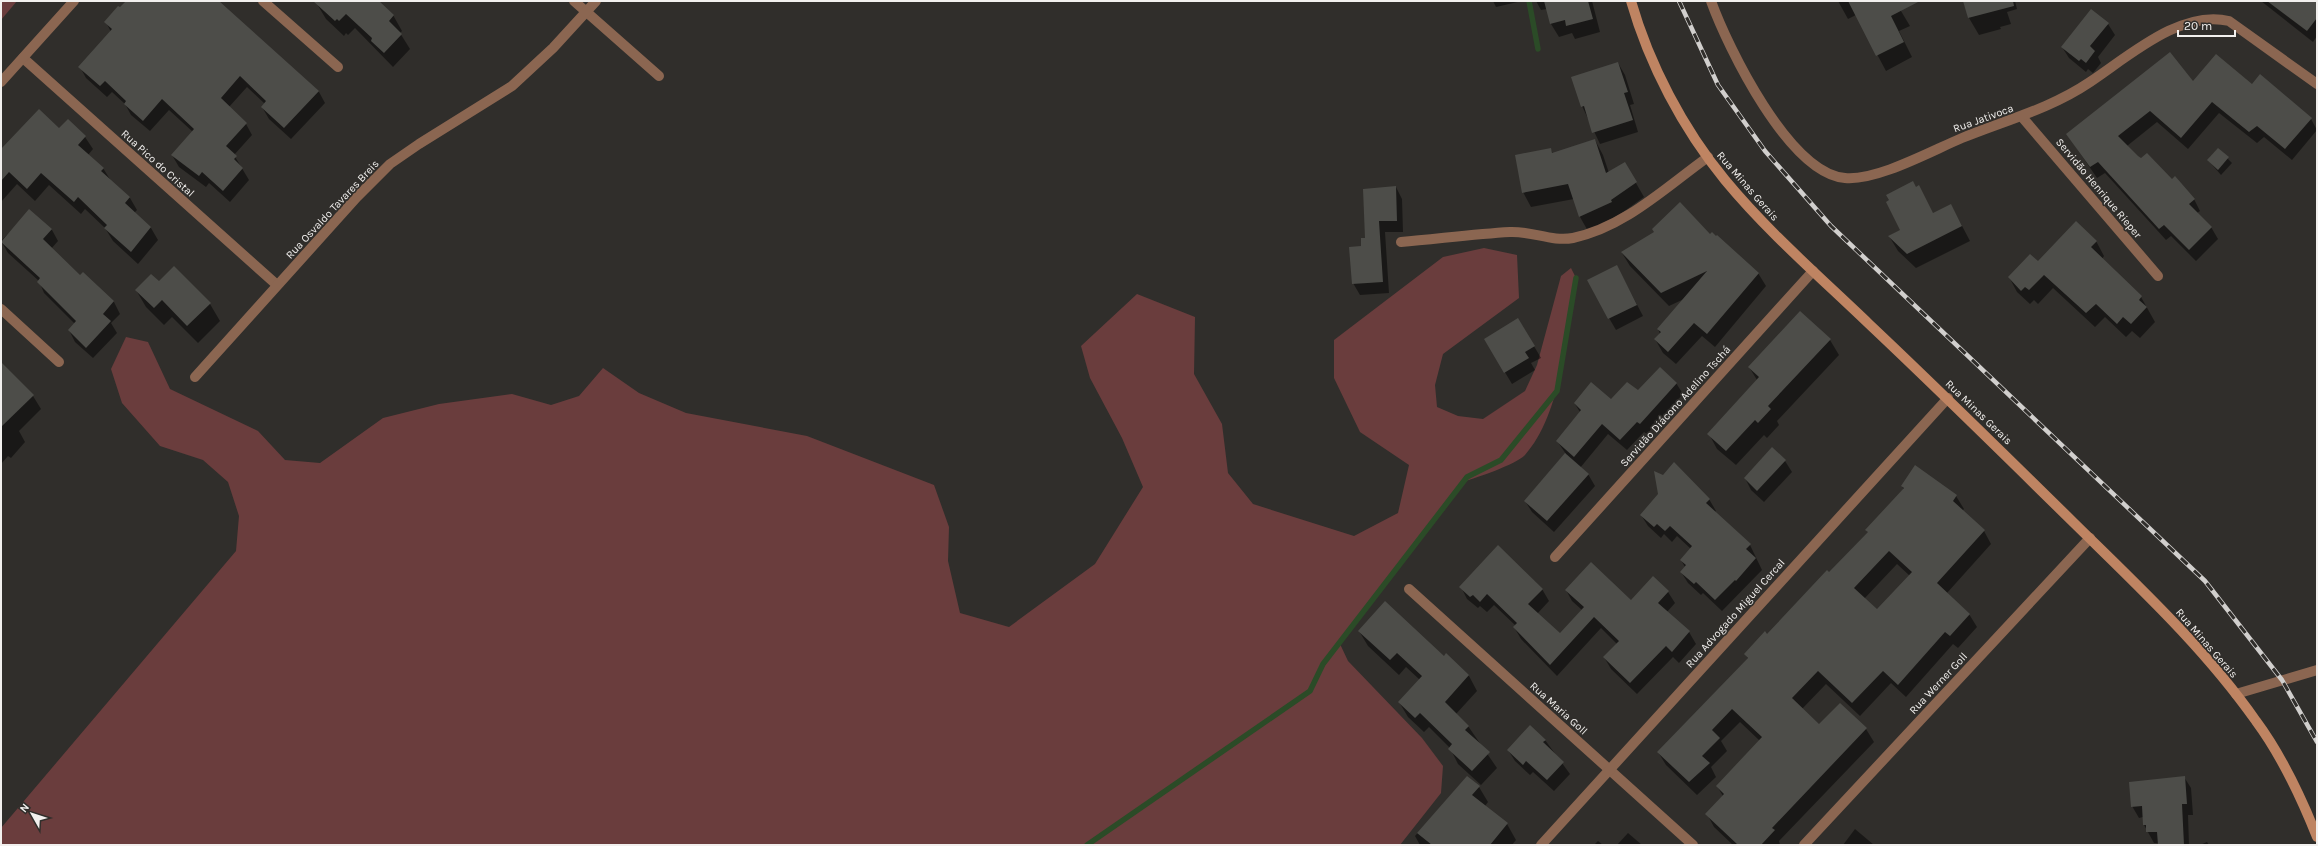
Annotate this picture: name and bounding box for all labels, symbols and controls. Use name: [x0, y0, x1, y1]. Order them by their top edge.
scale bar: [2178, 12, 2235, 38]
text: 20 m: [2184, 19, 2212, 33]
street label: Rua Jativoca: [1951, 102, 2015, 135]
street label: Rua Pico do Cristal: [118, 127, 197, 200]
street label: Servidão Henrique Rieper: [2053, 136, 2144, 241]
street label: Rua Minas Gerais: [1714, 149, 1781, 224]
street label: Rua Osvaldo Tavares Breis: [283, 157, 382, 261]
street label: Servidão Diácono Adelino Tschá: [1618, 343, 1733, 470]
street label: Rua Minas Gerais: [1943, 377, 2015, 448]
street label: Rua Advogado Miguel Cercal: [1683, 556, 1788, 670]
street label: Rua Minas Gerais: [2173, 606, 2240, 681]
street label: Rua Werner Goll: [1907, 650, 1970, 717]
street label: Rua Maria Goll: [1527, 679, 1590, 737]
north arrow: [12, 794, 52, 834]
text: N: [17, 801, 32, 815]

